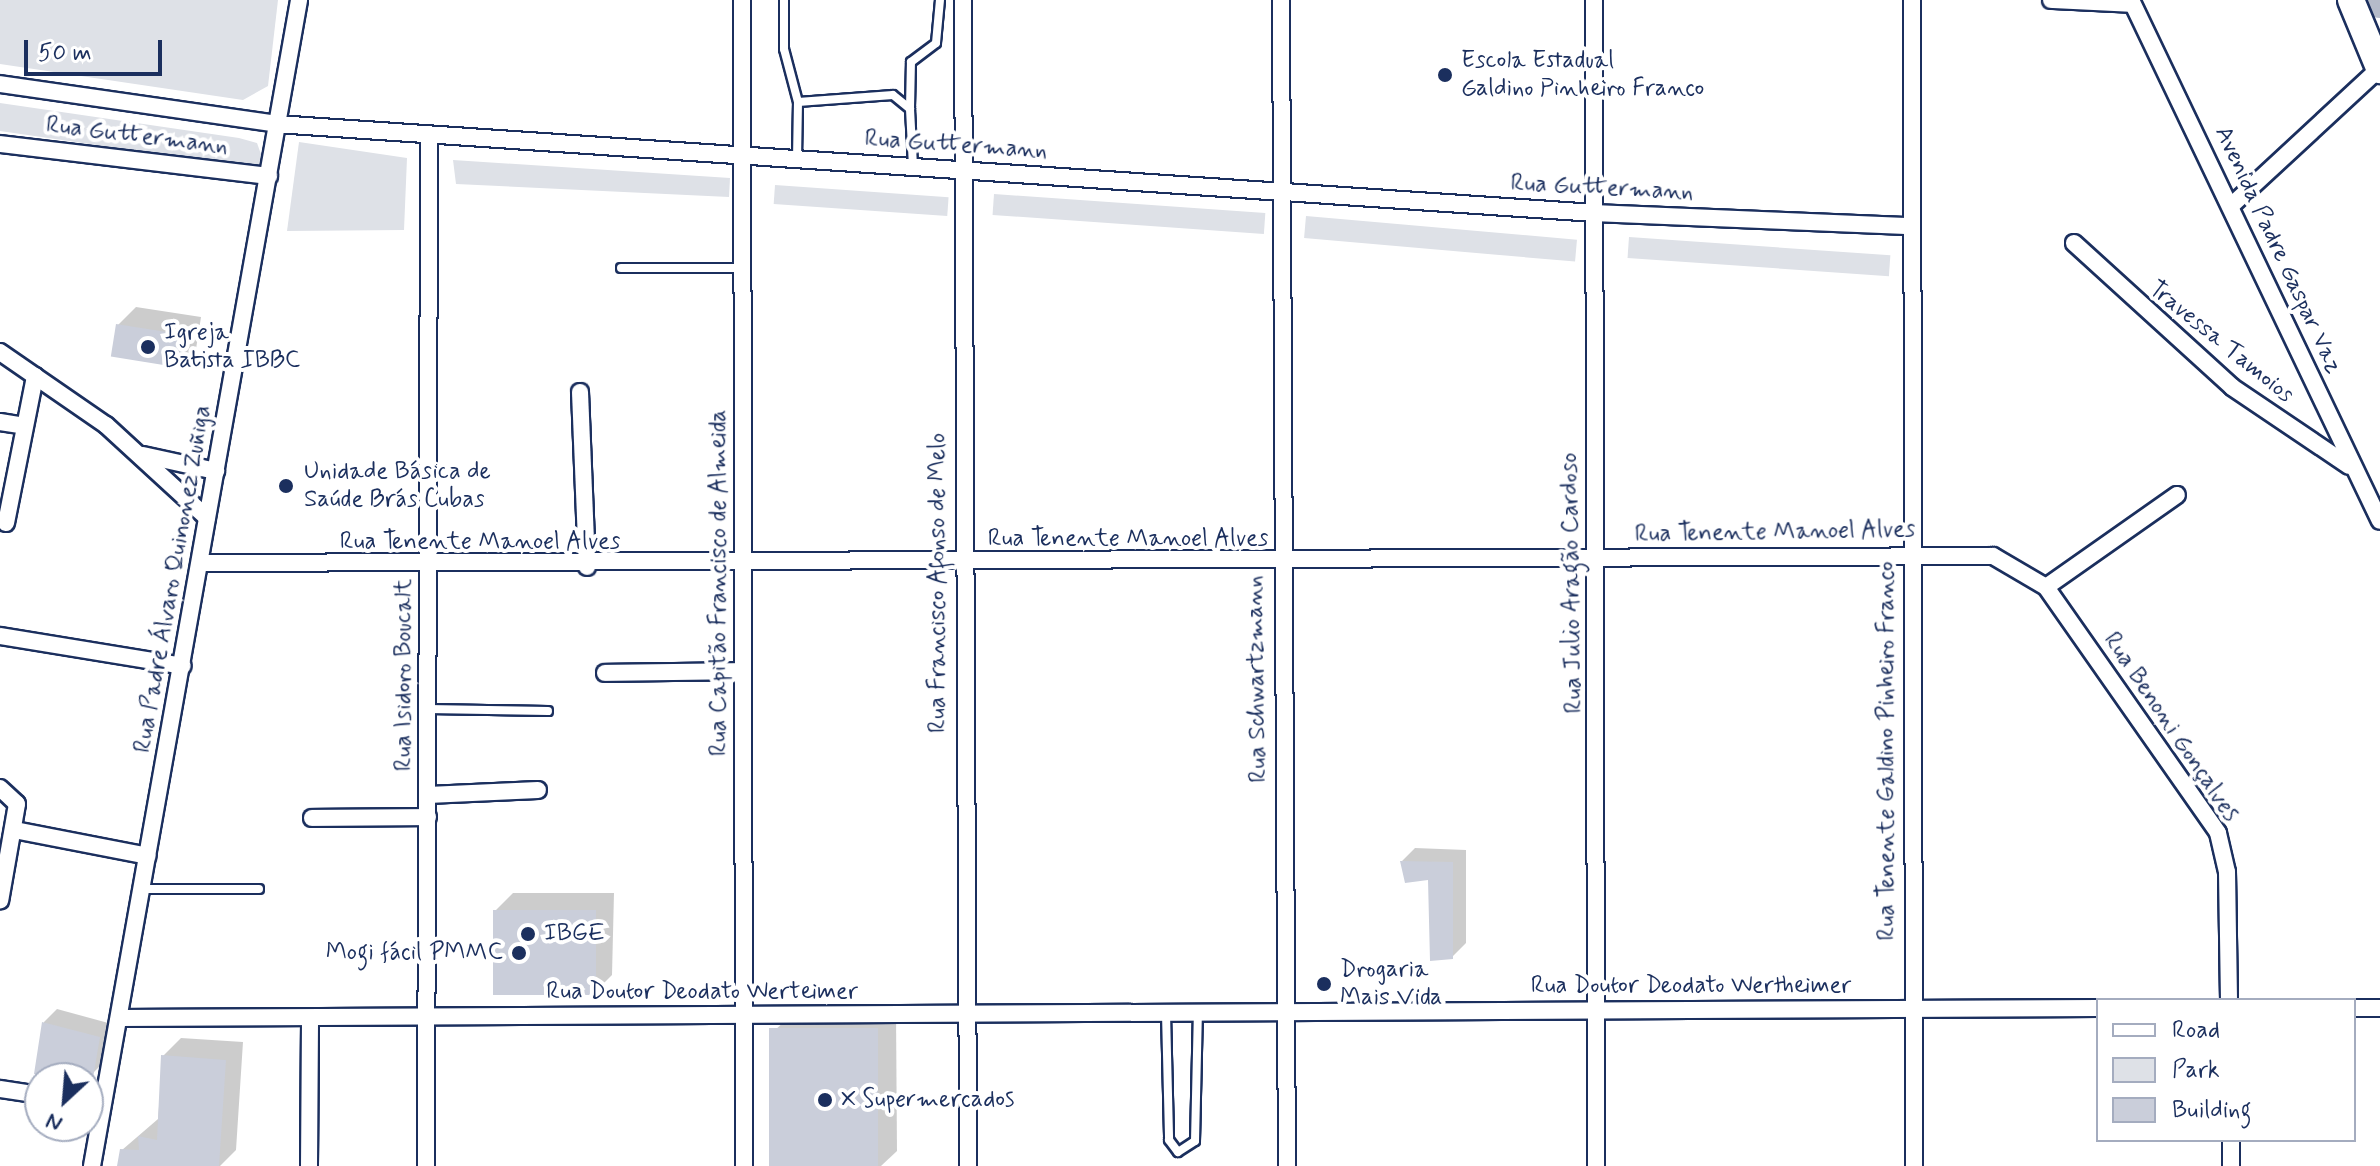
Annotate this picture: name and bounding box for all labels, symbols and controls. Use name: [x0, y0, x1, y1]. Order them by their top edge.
scale bar: [28, 24, 166, 74]
text: 50 m: [38, 38, 92, 69]
place label: Escola Estadual Galdino Pinheiro Franco: [1461, 47, 1698, 103]
marker: Escola Estadual Galdino Pinheiro Franco: [1436, 66, 1454, 84]
street label: Rua Guttermann: [46, 111, 228, 161]
street label: Avenida Padre Gaspar Vaz: [2208, 122, 2348, 378]
street label: Rua Guttermann: [865, 124, 1047, 166]
street label: Rua Guttermann: [1511, 169, 1693, 207]
street label: Travessa Tamoios: [2143, 275, 2299, 409]
place label: Igreja Batista IBBC: [164, 319, 299, 375]
marker: Igreja Batista IBBC: [139, 338, 157, 356]
street label: Rua Padre Álvaro Quinonez Zuñiga: [128, 401, 218, 757]
street label: Rua Capitão Francisco de Almeida: [705, 410, 733, 756]
street label: Rua Francisco Afonso de Melo: [924, 434, 952, 732]
street label: Rua Julio Aragão Cardoso: [1555, 454, 1589, 712]
place label: Unidade Básica de Saúde Brás Cubas: [304, 458, 490, 514]
marker: Unidade Básica de Saúde Brás Cubas: [275, 475, 297, 497]
street label: Rua Tenente Manoel Alves: [1640, 515, 1910, 549]
street label: Rua Tenente Manoel Alves: [993, 525, 1263, 553]
street label: Rua Tenente Manoel Alves: [345, 528, 615, 556]
street label: Rua Tenente Galdino Pinheiro Franco: [1873, 564, 1901, 938]
street label: Rua Schwartzmann: [1241, 575, 1273, 783]
street label: Rua Isidoro Boucalt: [390, 576, 418, 774]
street label: Rua Benoni Gonçalves: [2097, 626, 2245, 828]
place label: IBGE: [544, 920, 605, 948]
marker: IBGE: [519, 925, 537, 943]
place label: Mogi fácil PMMC: [326, 939, 503, 967]
marker: Mogi fácil PMMC: [510, 944, 528, 962]
place label: Drogaria Mais Vida: [1340, 956, 1441, 1012]
street label: Rua Doutor Deodato Wertheimer: [1530, 972, 1852, 1000]
marker: Drogaria Mais Vida: [1315, 975, 1333, 993]
street label: Rua Doutor Deodato Werteimer: [545, 978, 859, 1006]
legend: [2096, 998, 2356, 1142]
text: Road: [2172, 1015, 2220, 1046]
text: Park: [2172, 1055, 2220, 1086]
north arrow: [24, 1062, 104, 1142]
place label: X Supermercados: [841, 1086, 1013, 1114]
marker: X Supermercados: [816, 1091, 834, 1109]
text: Building: [2172, 1095, 2252, 1126]
text: N: [42, 1106, 67, 1138]

